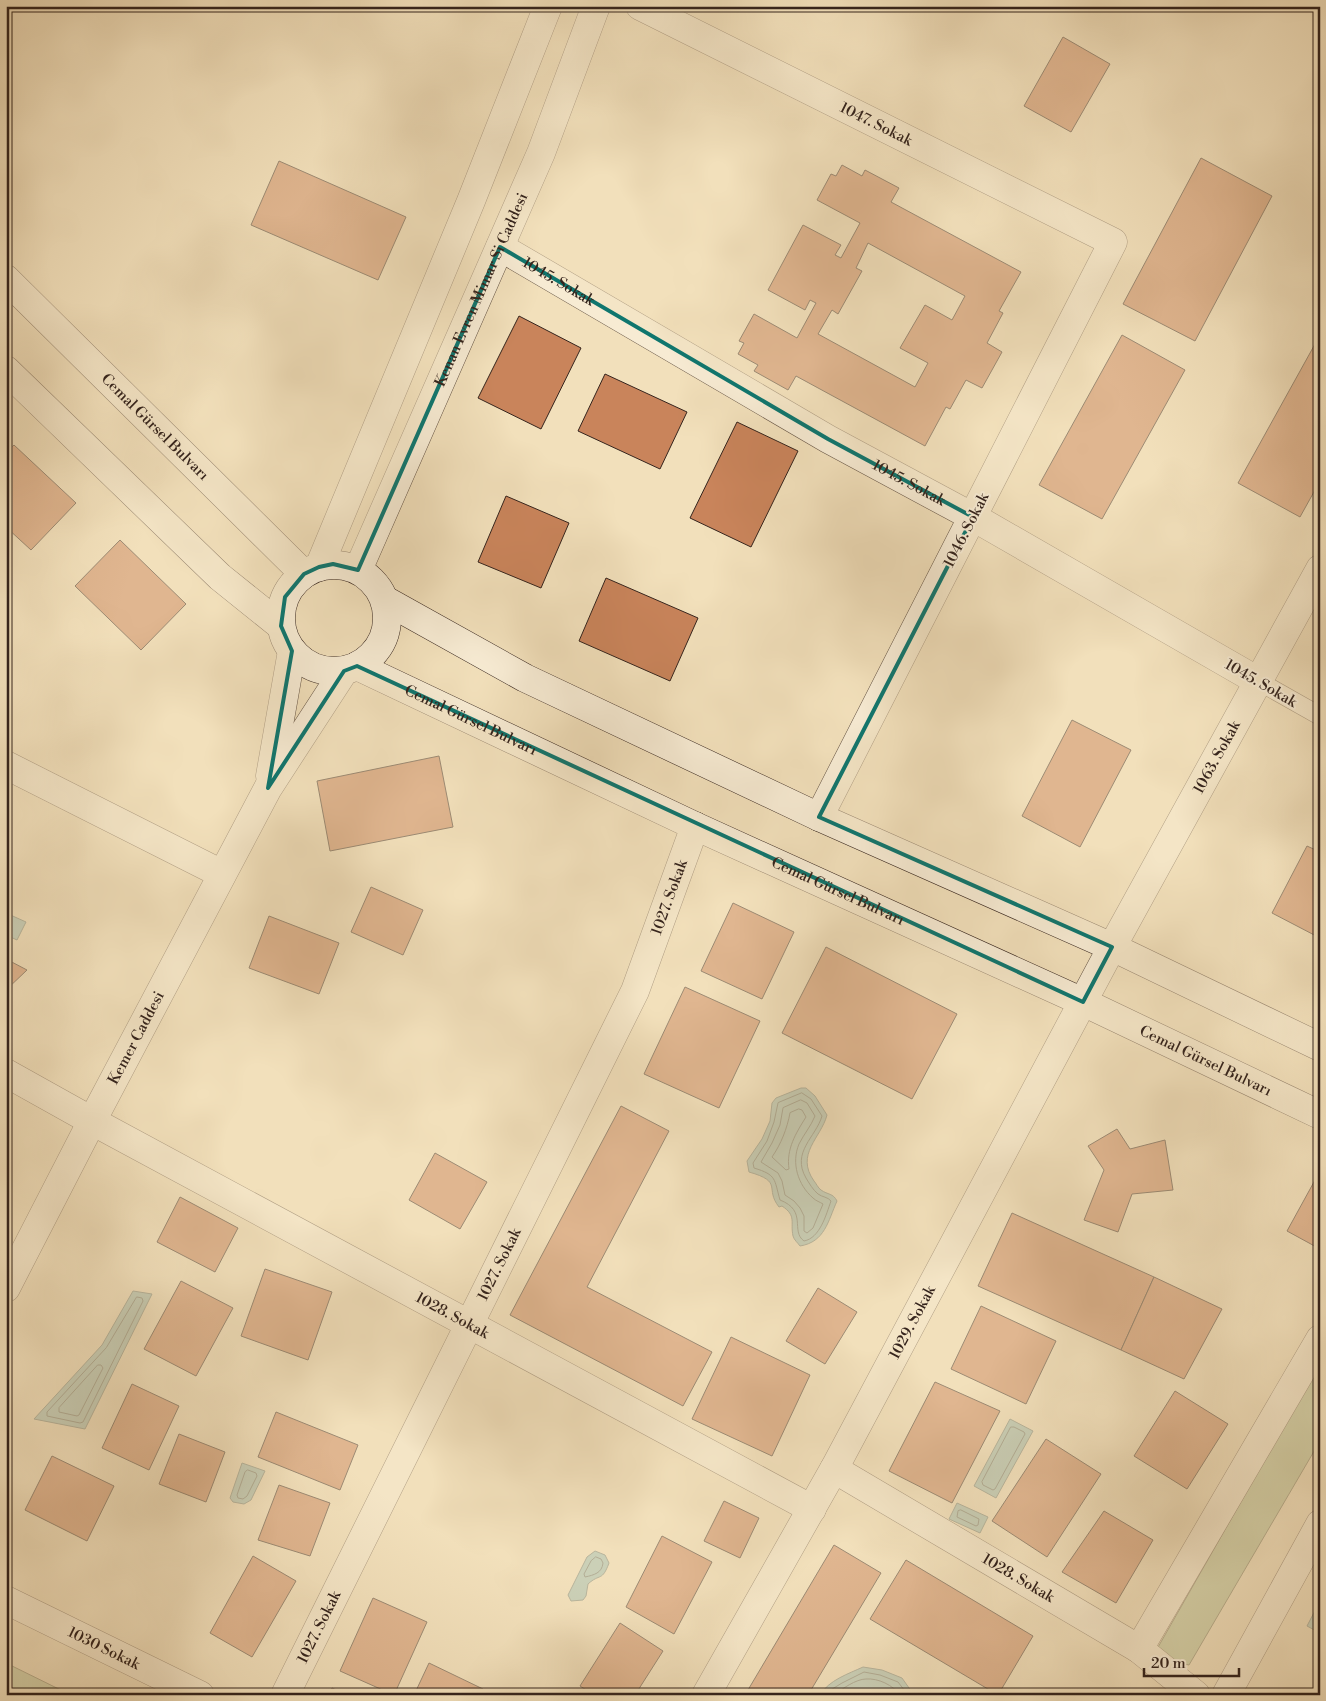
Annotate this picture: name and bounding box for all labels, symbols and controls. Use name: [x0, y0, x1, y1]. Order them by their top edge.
street label: 1047. Sokak: [837, 98, 917, 151]
street label: Kenan Evren Mimar Si Caddesi: [431, 190, 532, 390]
street label: 1045. Sokak: [519, 253, 599, 311]
street label: Cemal Gürsel Bulvarı: [97, 370, 213, 485]
street label: 1045. Sokak: [869, 456, 950, 511]
street label: 1046. Sokak: [940, 489, 994, 571]
street label: 1045. Sokak: [1221, 655, 1301, 712]
street label: Cemal Gürsel Bulvarı: [401, 681, 540, 760]
street label: 1063. Sokak: [1189, 716, 1245, 797]
street label: Cemal Gürsel Bulvarı: [768, 853, 907, 930]
street label: 1027. Sokak: [647, 856, 692, 938]
street label: Kemer Caddesi: [104, 988, 169, 1088]
street label: Cemal Gürsel Bulvarı: [1136, 1021, 1275, 1101]
street label: 1027. Sokak: [474, 1224, 526, 1304]
street label: 1029. Sokak: [885, 1281, 940, 1363]
street label: 1028. Sokak: [412, 1288, 493, 1344]
street label: 1028. Sokak: [978, 1549, 1059, 1607]
street label: 1027. Sokak: [293, 1587, 346, 1667]
street label: 1030 Sokak: [64, 1623, 144, 1675]
scale bar: [1144, 1646, 1238, 1678]
text: 20 m: [1151, 1654, 1186, 1673]

